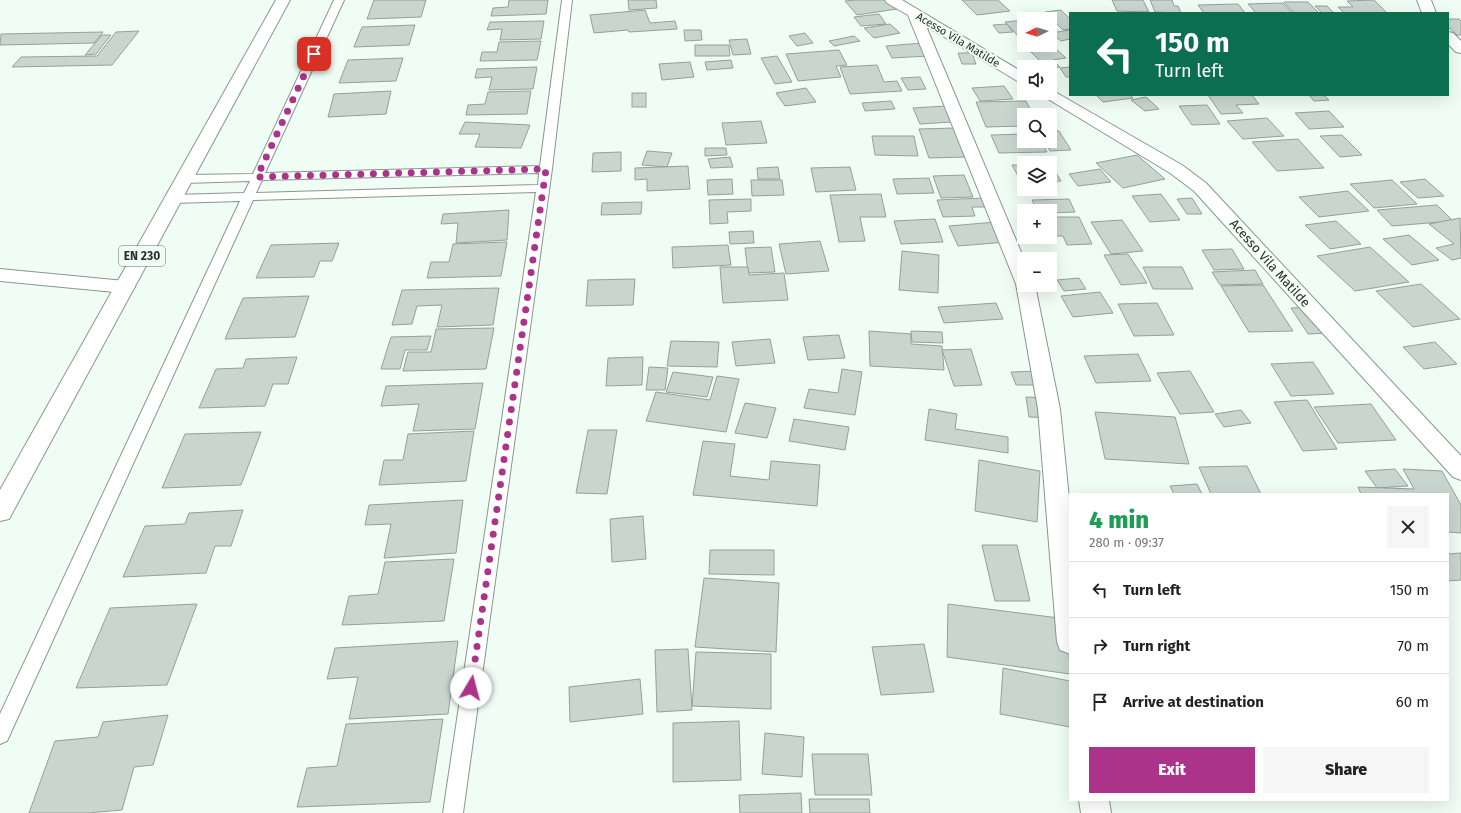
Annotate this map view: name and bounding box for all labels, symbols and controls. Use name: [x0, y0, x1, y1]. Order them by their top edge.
street label: Acesso Vila Matilde: [914, 10, 1002, 70]
north arrow: [1017, 12, 1057, 52]
map controls: [1017, 12, 1057, 292]
text: 150 m: [1155, 26, 1230, 59]
icon: left: [1089, 28, 1141, 80]
pin: [297, 37, 331, 71]
icon: arrive: [303, 43, 325, 65]
button: sound: [1017, 60, 1057, 100]
text: Turn left: [1155, 60, 1224, 82]
button: search: [1017, 108, 1057, 148]
button: layers: [1017, 156, 1057, 196]
button: +: [1017, 204, 1057, 244]
street label: Acesso Vila Matilde: [1227, 216, 1313, 310]
road number: EN 230: [119, 246, 165, 266]
button: −: [1017, 252, 1057, 292]
text: 4 min: [1089, 506, 1149, 534]
button: close: [1387, 506, 1429, 548]
text: 280 m · 09:37: [1089, 535, 1164, 550]
icon: left: [1089, 579, 1111, 601]
text: Turn left: [1123, 581, 1181, 599]
text: 150 m: [1390, 581, 1429, 599]
icon: right: [1089, 635, 1111, 657]
text: Turn right: [1123, 637, 1190, 655]
text: 70 m: [1397, 637, 1429, 655]
position arrow: [450, 667, 492, 709]
icon: arrive: [1089, 691, 1111, 713]
text: Arrive at destination: [1123, 693, 1264, 711]
text: 60 m: [1396, 693, 1429, 711]
button: Exit: [1089, 747, 1255, 793]
button: Share: [1263, 747, 1429, 793]

